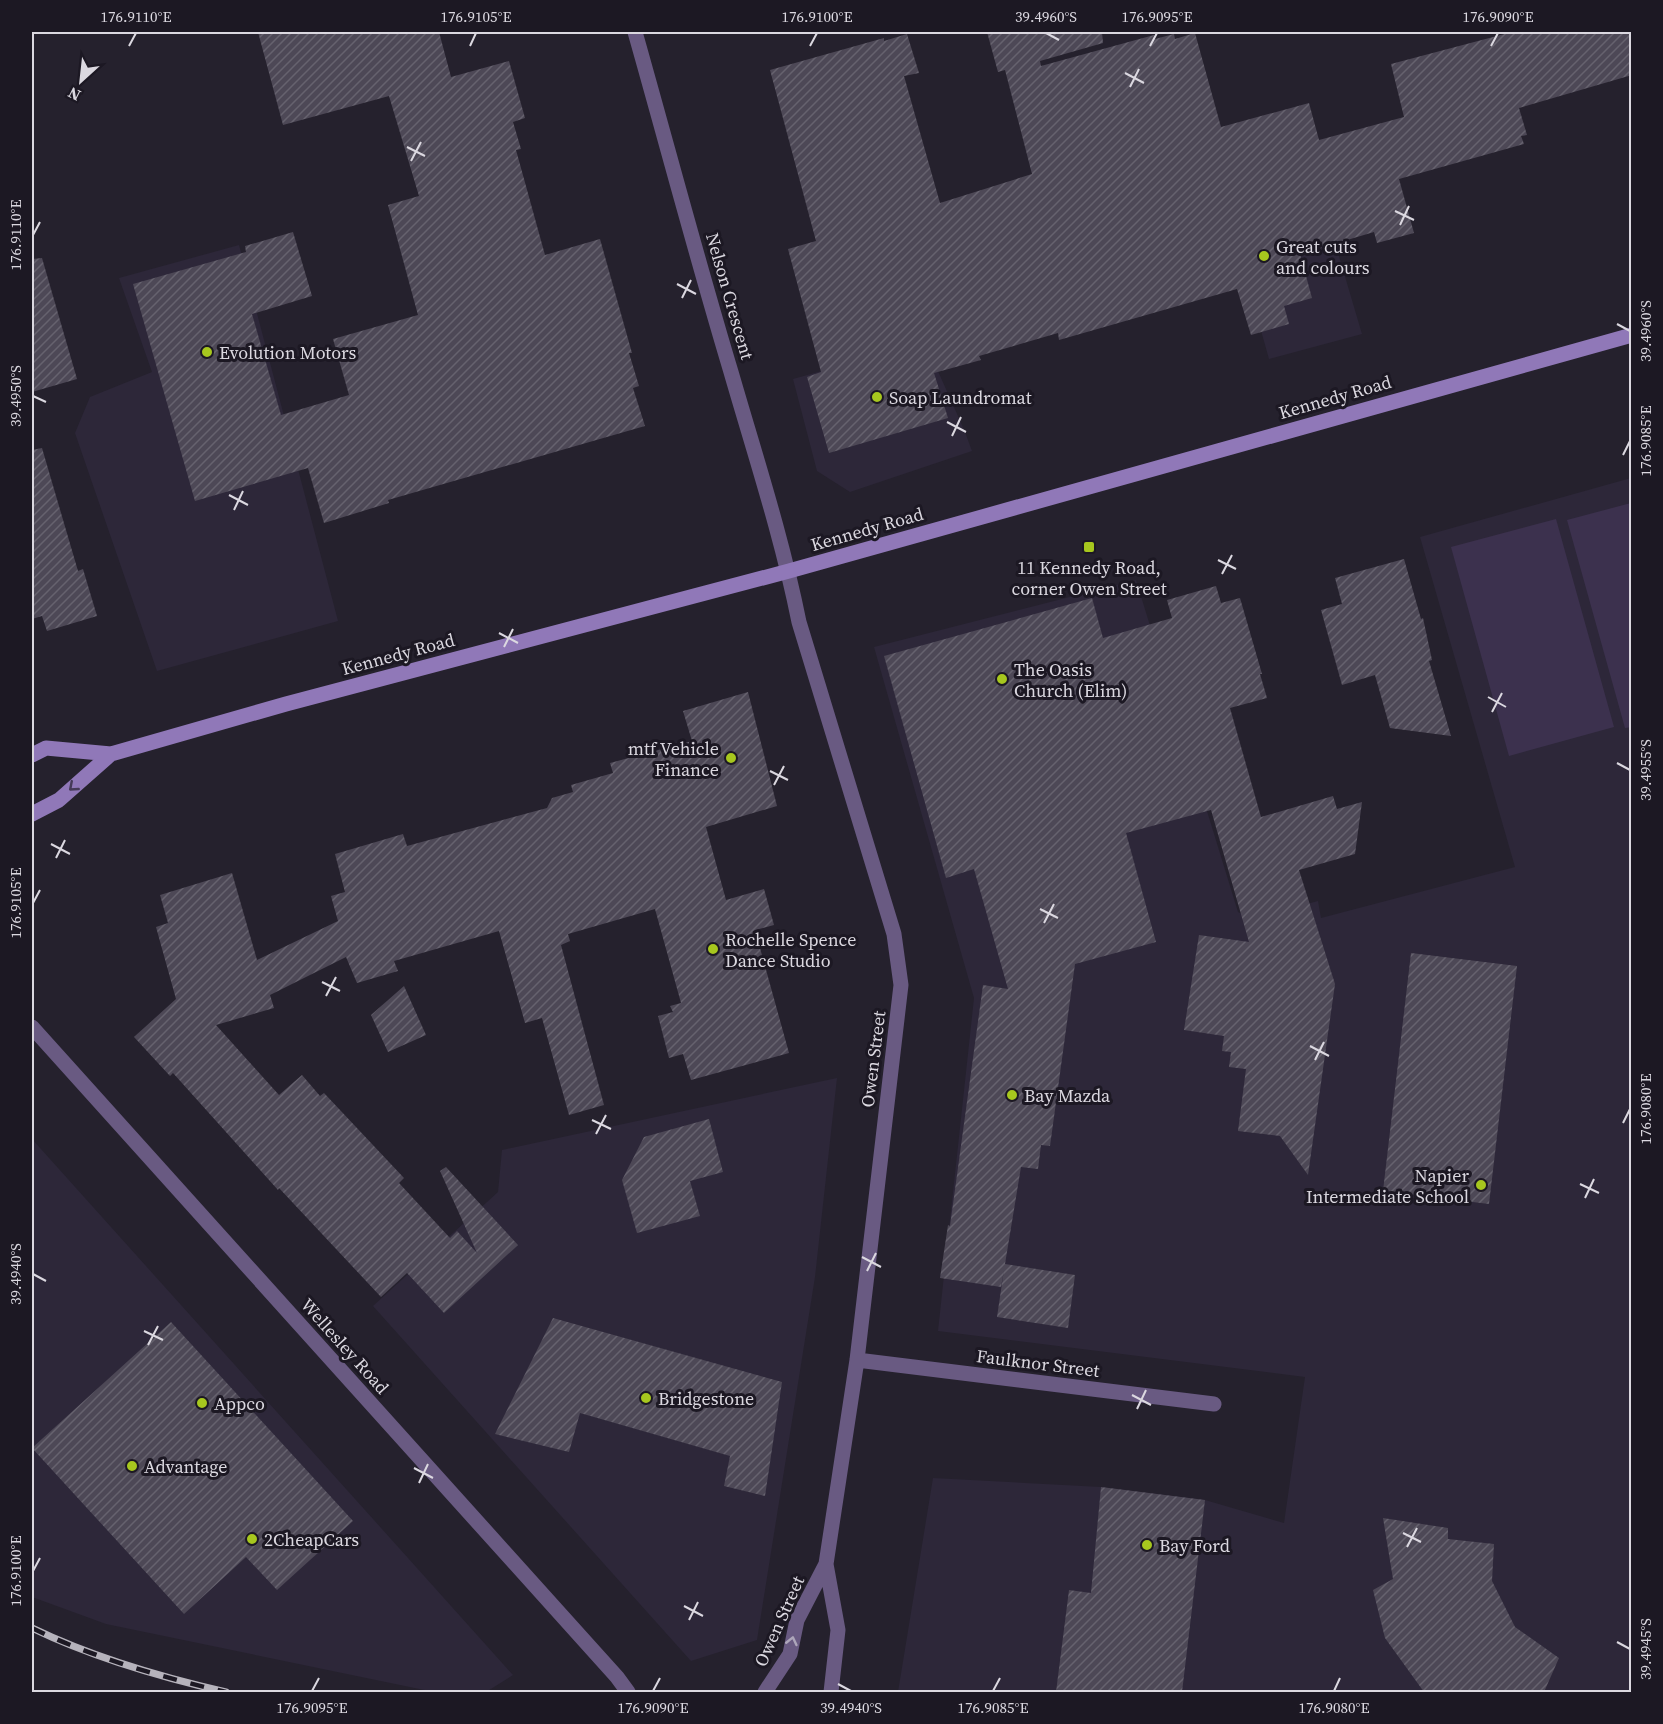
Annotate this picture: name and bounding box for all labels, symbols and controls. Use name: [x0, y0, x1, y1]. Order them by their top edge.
text: 176.9110°E: [101, 6, 171, 27]
text: 176.9105°E: [441, 6, 511, 27]
text: 176.9100°E: [782, 6, 852, 27]
text: 39.4960°S: [1015, 6, 1077, 27]
text: 176.9095°E: [1122, 6, 1192, 27]
text: 176.9090°E: [1463, 6, 1533, 27]
north arrow: [51, 51, 111, 111]
text: N: [64, 82, 84, 107]
text: 176.9110°E: [5, 200, 26, 270]
street label: Nelson Crescent: [700, 230, 760, 362]
place label: Great cuts and colours: [1276, 234, 1370, 280]
marker: Great cuts and colours: [1257, 249, 1271, 263]
text: 39.4960°S: [1635, 300, 1656, 362]
place label: Evolution Motors: [219, 340, 357, 365]
marker: Evolution Motors: [200, 345, 214, 359]
text: 39.4950°S: [5, 365, 26, 427]
street label: Kennedy Road: [1276, 369, 1394, 425]
place label: Soap Laundromat: [889, 385, 1032, 410]
marker: Soap Laundromat: [870, 390, 884, 404]
text: 176.9085°E: [1635, 406, 1656, 476]
street label: Kennedy Road: [808, 501, 926, 557]
marker: 11 Kennedy Road, corner Owen Street: [1082, 540, 1096, 554]
place label: 11 Kennedy Road, corner Owen Street: [1011, 555, 1167, 601]
street label: Kennedy Road: [339, 627, 457, 681]
place label: The Oasis Church (Elim): [1014, 657, 1127, 703]
marker: The Oasis Church (Elim): [995, 672, 1009, 686]
place label: mtf Vehicle Finance: [628, 736, 719, 782]
text: 39.4955°S: [1635, 739, 1656, 801]
marker: mtf Vehicle Finance: [724, 751, 738, 765]
one-way arrow: [70, 780, 80, 791]
text: 176.9105°E: [5, 868, 26, 938]
place label: Rochelle Spence Dance Studio: [725, 927, 857, 973]
marker: Rochelle Spence Dance Studio: [706, 942, 720, 956]
street label: Owen Street: [855, 1009, 891, 1109]
text: 176.9080°E: [1635, 1074, 1656, 1144]
place label: Bay Mazda: [1024, 1083, 1111, 1108]
marker: Bay Mazda: [1005, 1088, 1019, 1102]
place label: Napier Intermediate School: [1306, 1163, 1469, 1209]
marker: Napier Intermediate School: [1474, 1178, 1488, 1192]
text: 39.4940°S: [5, 1243, 26, 1305]
street label: Wellesley Road: [295, 1293, 395, 1399]
street label: Faulknor Street: [975, 1343, 1101, 1383]
place label: Bridgestone: [658, 1386, 754, 1411]
place label: Appco: [214, 1391, 265, 1416]
marker: Bridgestone: [639, 1391, 653, 1405]
marker: Appco: [195, 1396, 209, 1410]
place label: Advantage: [144, 1454, 227, 1479]
marker: Advantage: [125, 1459, 139, 1473]
place label: 2CheapCars: [264, 1527, 359, 1552]
marker: 2CheapCars: [245, 1532, 259, 1546]
place label: Bay Ford: [1159, 1533, 1230, 1558]
text: 176.9100°E: [5, 1536, 26, 1606]
marker: Bay Ford: [1140, 1538, 1154, 1552]
street label: Owen Street: [748, 1572, 810, 1670]
text: 39.4945°S: [1635, 1618, 1656, 1680]
one-way arrow: [785, 1637, 798, 1647]
text: 176.9095°E: [277, 1697, 347, 1718]
text: 176.9090°E: [618, 1697, 688, 1718]
text: 39.4940°S: [820, 1697, 882, 1718]
text: 176.9085°E: [958, 1697, 1028, 1718]
text: 176.9080°E: [1299, 1697, 1369, 1718]

